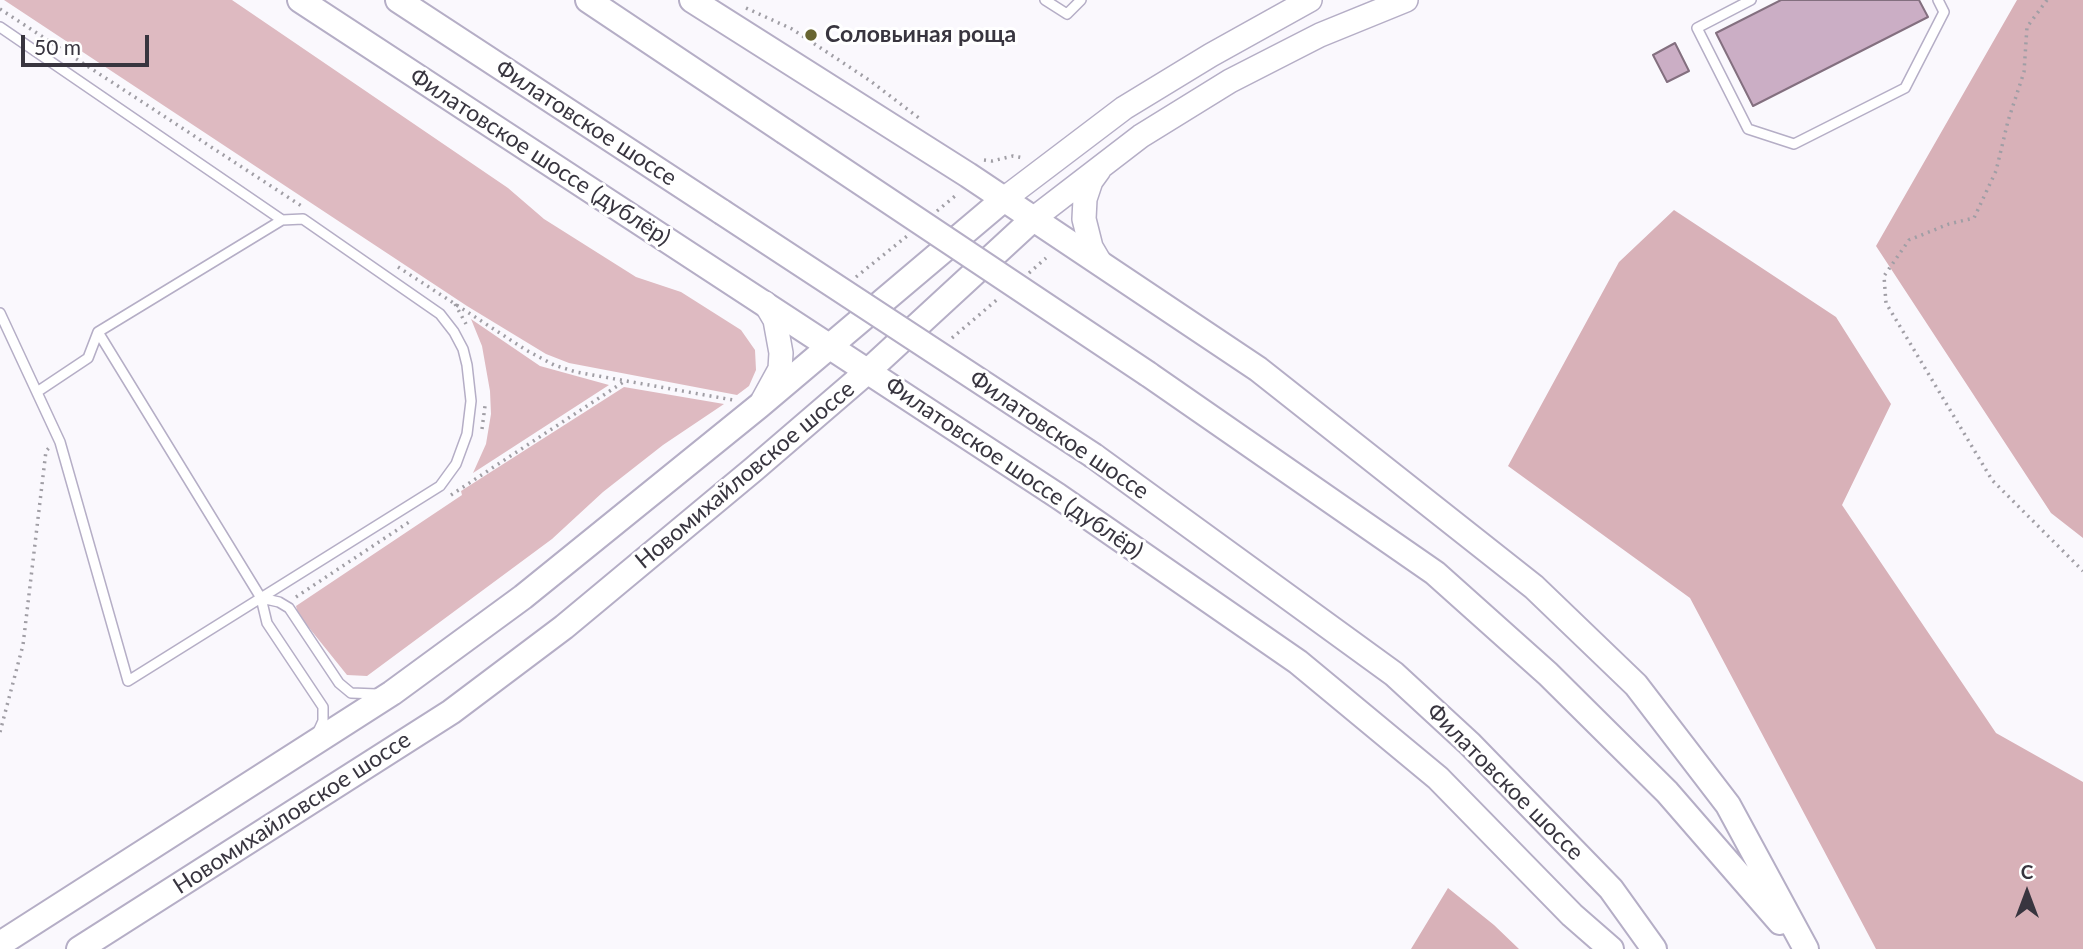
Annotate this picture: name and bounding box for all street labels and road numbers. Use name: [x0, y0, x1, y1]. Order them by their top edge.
street label: Филатовское шоссе: [490, 54, 682, 192]
street label: Филатовское шоссе (дублёр): [405, 62, 675, 252]
street label: Филатовское шоссе: [964, 365, 1154, 505]
street label: Филатовское шоссе (дублёр): [880, 371, 1148, 565]
street label: Новомихайловское шоссе: [630, 375, 860, 575]
street label: Филатовское шоссе: [1421, 698, 1589, 866]
street label: Новомихайловское шоссе: [168, 726, 416, 900]

